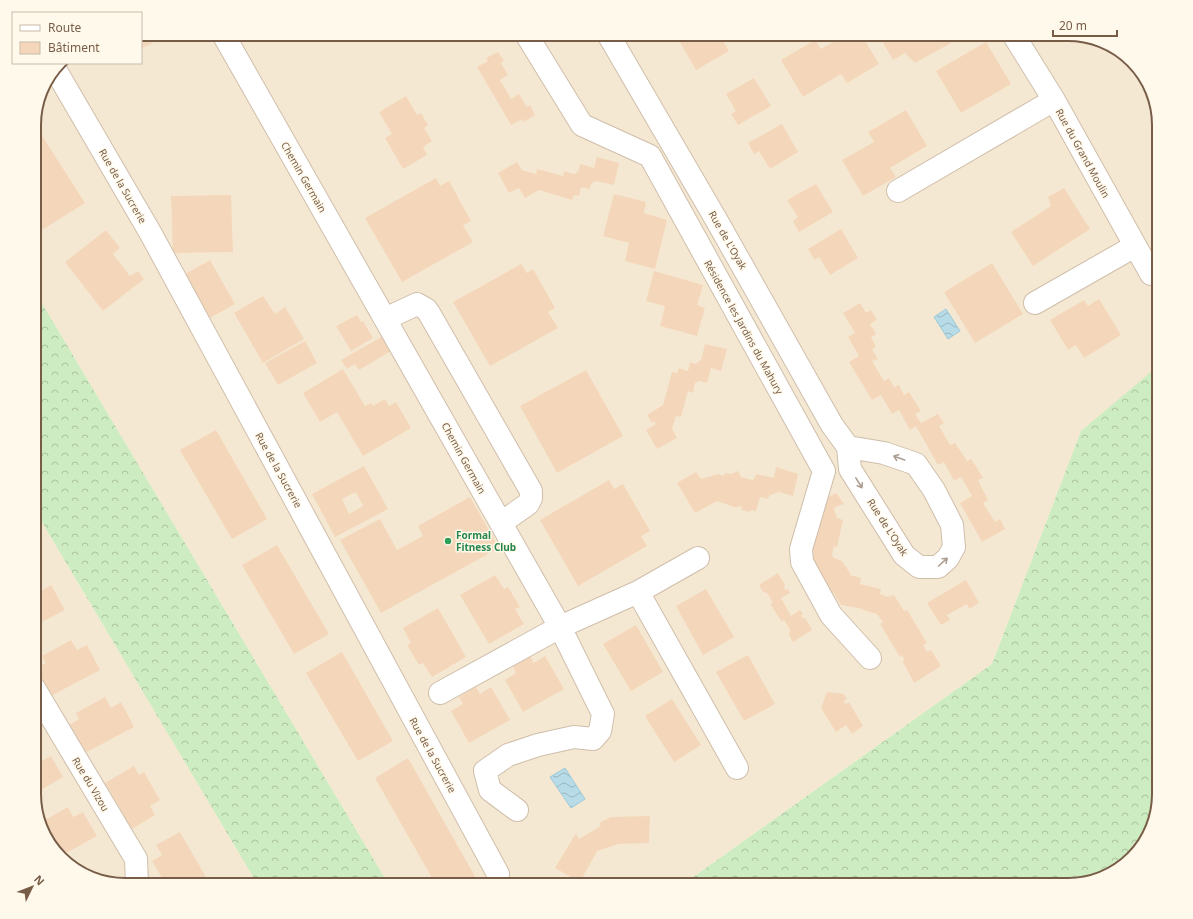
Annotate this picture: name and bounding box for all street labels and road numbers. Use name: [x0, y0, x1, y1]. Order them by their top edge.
street label: Rue du Grand Moulin: [1053, 106, 1113, 200]
street label: Chemin Germain: [278, 139, 330, 215]
street label: Rue de la Sucrerie: [96, 146, 150, 226]
street label: Rue de L'Oyak: [706, 208, 751, 272]
street label: Résidence les Jardins du Mahury: [701, 257, 787, 397]
street label: Chemin Germain: [439, 420, 489, 496]
street label: Rue de la Sucrerie: [252, 430, 306, 511]
street label: Rue de L'Oyak: [864, 496, 912, 559]
street label: Rue de la Sucrerie: [406, 715, 460, 796]
street label: Rue du Vizou: [69, 754, 113, 814]

